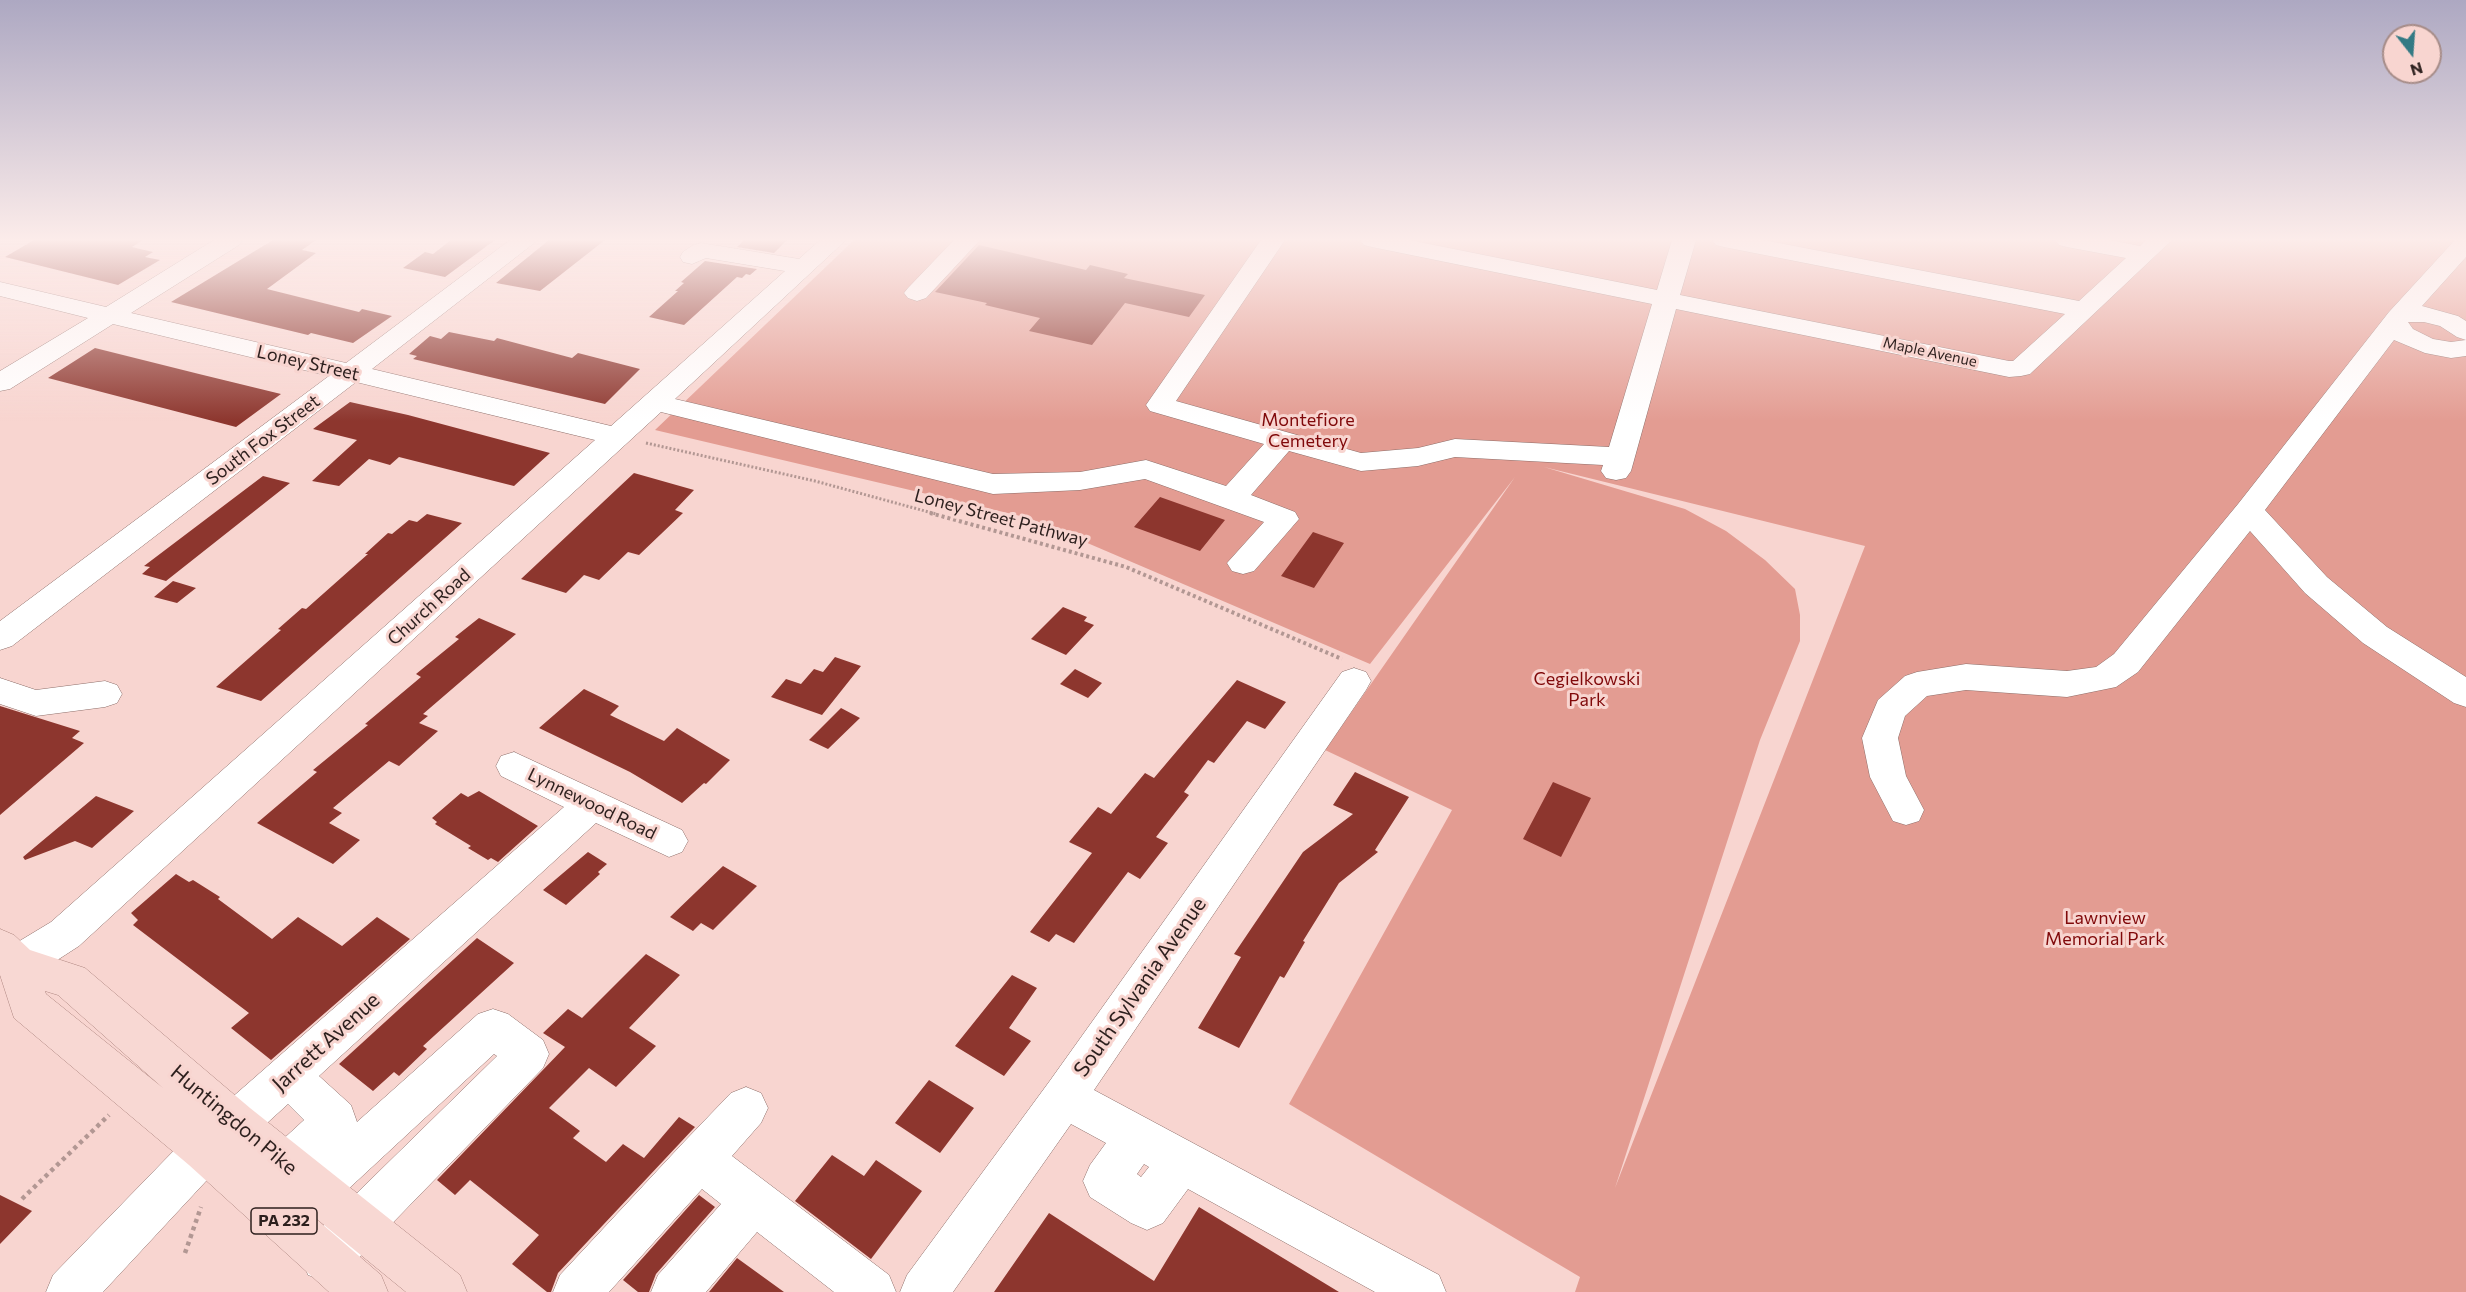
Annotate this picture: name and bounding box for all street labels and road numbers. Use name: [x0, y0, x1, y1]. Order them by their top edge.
street label: Maple Avenue: [1881, 333, 1979, 371]
street label: Loney Street: [255, 341, 361, 385]
street label: South Fox Street: [202, 390, 324, 490]
street label: Loney Street Pathway: [912, 484, 1090, 552]
street label: Church Road: [383, 564, 475, 650]
street label: Lynnewood Road: [524, 764, 660, 844]
street label: South Sylvania Avenue: [1069, 892, 1211, 1082]
street label: Jarrett Avenue: [267, 987, 385, 1097]
street label: Huntingdon Pike: [165, 1060, 303, 1180]
road number: PA 232: [251, 1208, 317, 1234]

